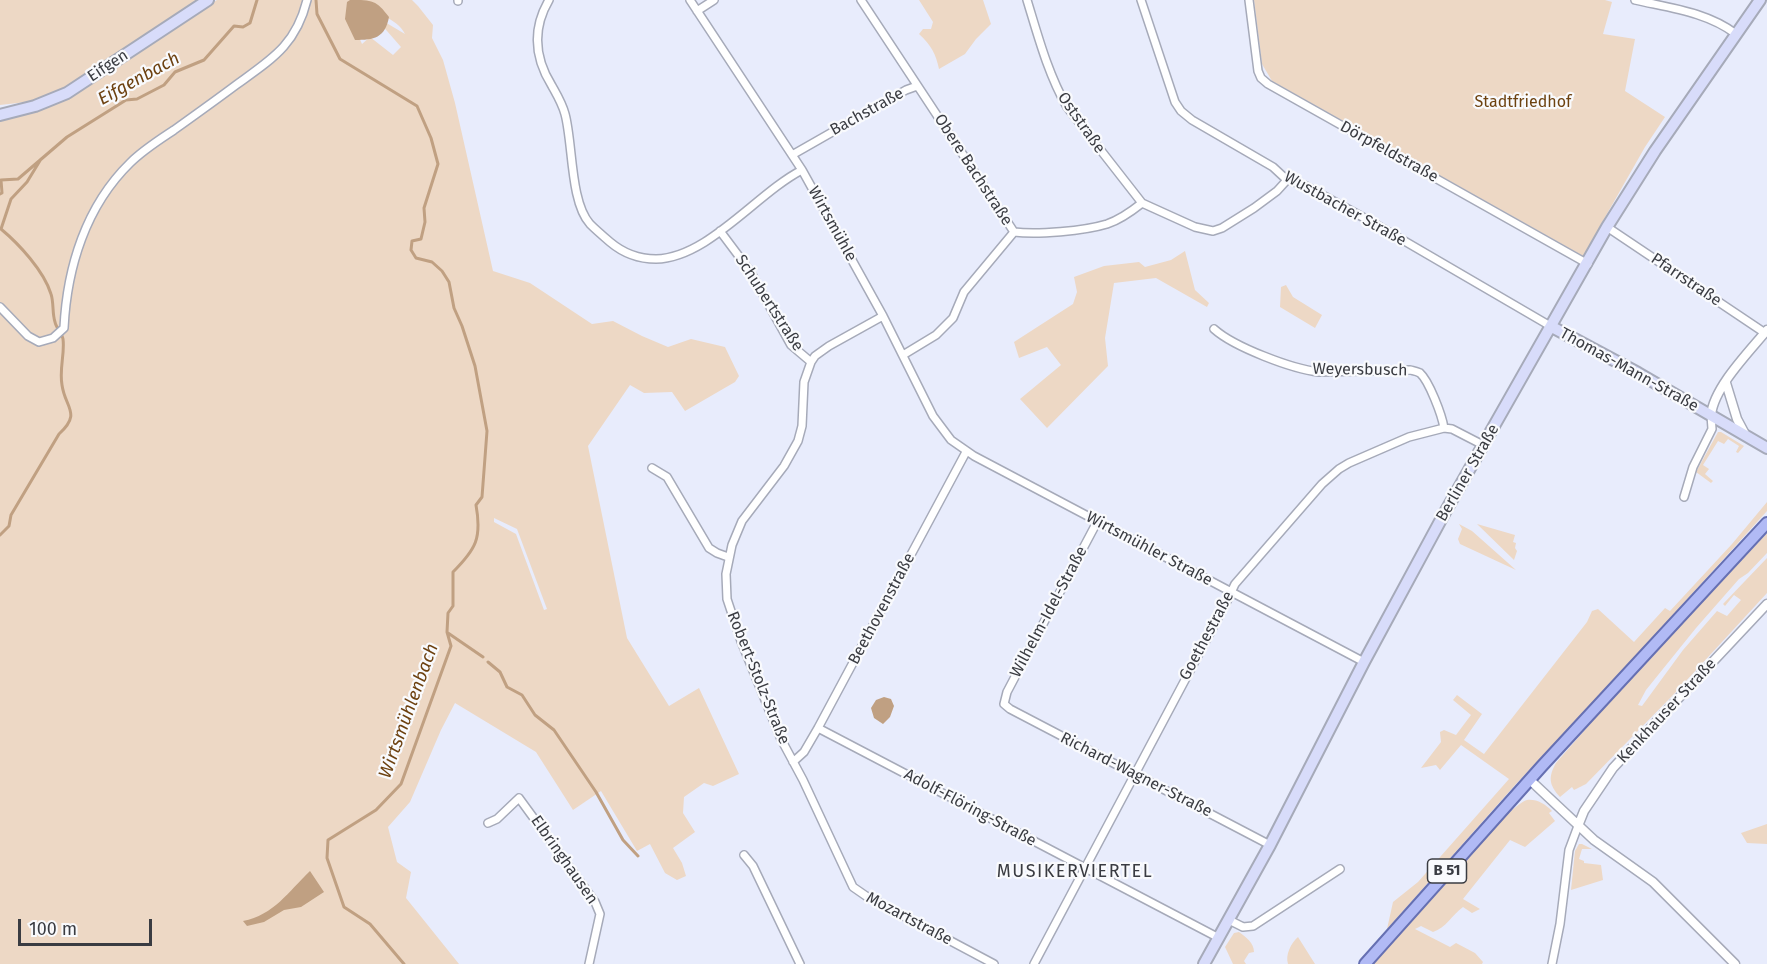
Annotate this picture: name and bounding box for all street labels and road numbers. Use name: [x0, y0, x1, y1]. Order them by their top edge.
street label: Eifgen: [84, 46, 132, 86]
street label: Bachstraße: [827, 84, 907, 140]
street label: Oststraße: [1053, 89, 1109, 157]
street label: Obere Bachstraße: [930, 111, 1016, 229]
street label: Dörpfeldstraße: [1337, 117, 1441, 187]
street label: Wustbacher Straße: [1281, 167, 1409, 251]
street label: Wirtsmühle: [804, 183, 860, 265]
street label: Pfarrstraße: [1647, 249, 1725, 311]
street label: Schubertstraße: [731, 251, 807, 355]
street label: Thomas-Mann-Straße: [1556, 324, 1702, 416]
street label: Weyersbusch: [1312, 360, 1408, 380]
street label: Berliner Straße: [1432, 421, 1504, 525]
street label: Wirtsmühler Straße: [1083, 508, 1215, 590]
street label: Wilhelm-Idel-Straße: [1006, 543, 1092, 681]
street label: Beethovenstraße: [845, 550, 919, 668]
street label: Goethestraße: [1176, 588, 1238, 684]
street label: Robert-Stolz-Straße: [723, 609, 793, 747]
street label: Kenkhauser Straße: [1613, 655, 1721, 767]
street label: Richard-Wagner-Straße: [1057, 728, 1215, 822]
street label: Adolf-Flöring-Straße: [901, 765, 1039, 851]
street label: Elbringhausen: [526, 812, 602, 908]
road number: B 51: [1428, 859, 1466, 883]
street label: Mozartstraße: [863, 888, 955, 950]

